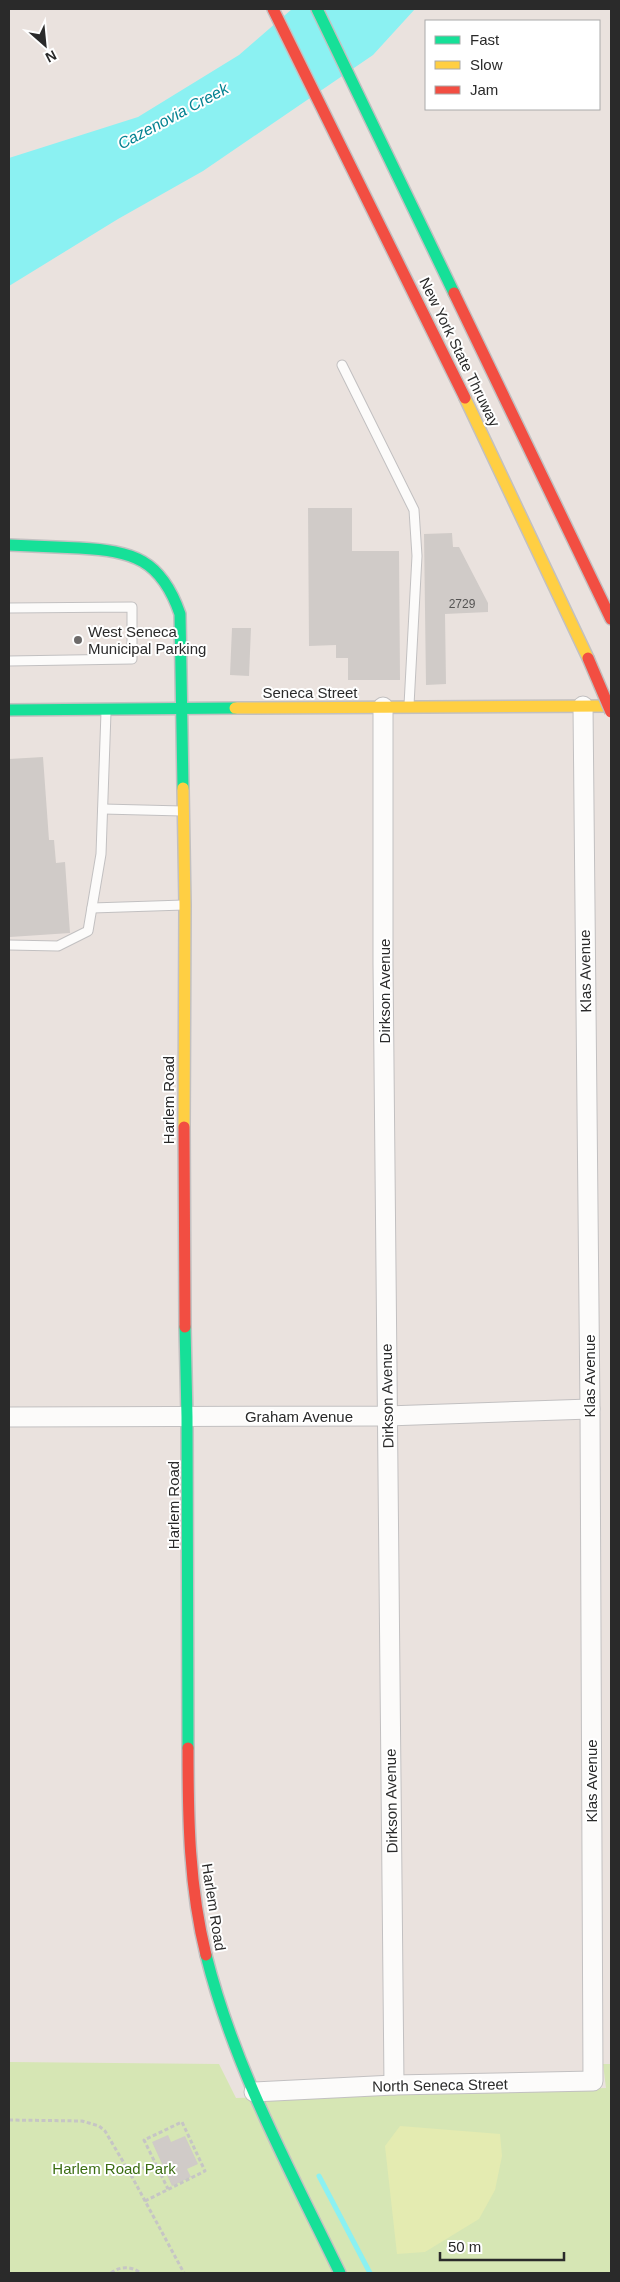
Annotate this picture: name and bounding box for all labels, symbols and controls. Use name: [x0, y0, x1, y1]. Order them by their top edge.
north arrow: [20, 20, 70, 70]
legend: [425, 20, 600, 110]
text: Fast: [470, 31, 500, 48]
text: N: [43, 47, 59, 66]
text: Slow: [470, 56, 503, 73]
water label: Cazenovia Creek: [115, 79, 232, 152]
text: Jam: [470, 81, 498, 98]
street label: New York State Thruway: [416, 275, 504, 430]
house number: 2729: [449, 597, 476, 611]
place label: West Seneca Municipal Parking: [88, 623, 206, 657]
marker: West Seneca Municipal Parking: [72, 634, 84, 646]
street label: Seneca Street: [262, 684, 358, 701]
street label: Klas Avenue: [576, 929, 594, 1013]
street label: Dirkson Avenue: [376, 939, 393, 1043]
street label: Harlem Road: [160, 1056, 177, 1144]
street label: Klas Avenue: [581, 1334, 598, 1418]
street label: Dirkson Avenue: [378, 1343, 396, 1449]
street label: Graham Avenue: [245, 1408, 353, 1425]
street label: Harlem Road: [165, 1461, 182, 1549]
street label: Klas Avenue: [583, 1739, 600, 1823]
street label: Dirkson Avenue: [382, 1748, 400, 1854]
street label: Harlem Road: [199, 1862, 229, 1952]
street label: North Seneca Street: [372, 2075, 509, 2095]
park label: Harlem Road Park: [52, 2160, 176, 2177]
scale bar: [440, 2230, 564, 2262]
text: 50 m: [448, 2238, 481, 2255]

